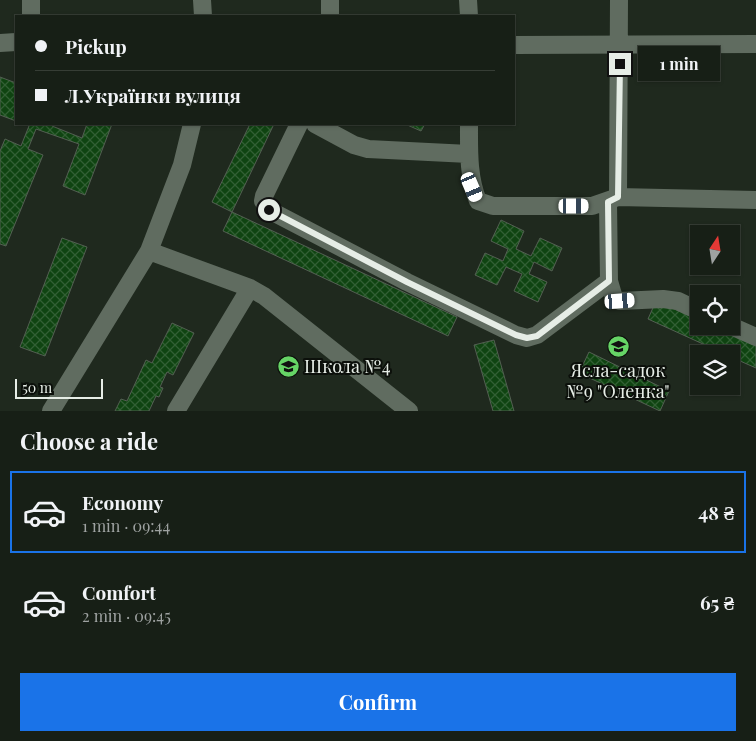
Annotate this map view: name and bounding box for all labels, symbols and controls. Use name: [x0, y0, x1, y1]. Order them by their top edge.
text: Pickup: [65, 33, 127, 59]
callout: 1 min: [638, 46, 720, 82]
route end: [609, 53, 631, 75]
text: 1 min: [659, 53, 699, 74]
text: Л.Українки вулиця: [65, 82, 241, 108]
car: [459, 170, 484, 204]
route start: [258, 199, 280, 221]
car: [559, 199, 589, 214]
north arrow: [690, 225, 740, 275]
map controls: [690, 225, 740, 395]
button: locate: [690, 285, 740, 335]
car: [604, 292, 635, 310]
school or university icon: Ясла-садок №9 "Оленка": [606, 334, 630, 358]
button: layers: [690, 345, 740, 395]
place label: Школа №4: [304, 354, 391, 378]
school or university icon: Школа №4: [276, 355, 300, 379]
place label: Ясла-садок №9 "Оленка": [566, 358, 670, 403]
scale bar: [15, 376, 102, 399]
text: 50 m: [22, 378, 52, 397]
text: Choose a ride: [20, 426, 158, 456]
text: Economy: [82, 489, 163, 515]
icon: car: [22, 490, 67, 535]
text: 48 ₴: [698, 499, 734, 525]
text: 1 min · 09:44: [82, 515, 170, 536]
text: Comfort: [82, 579, 156, 605]
icon: car: [22, 580, 67, 625]
text: 65 ₴: [700, 589, 734, 615]
text: 2 min · 09:45: [82, 605, 171, 626]
button: Confirm: [20, 673, 736, 731]

